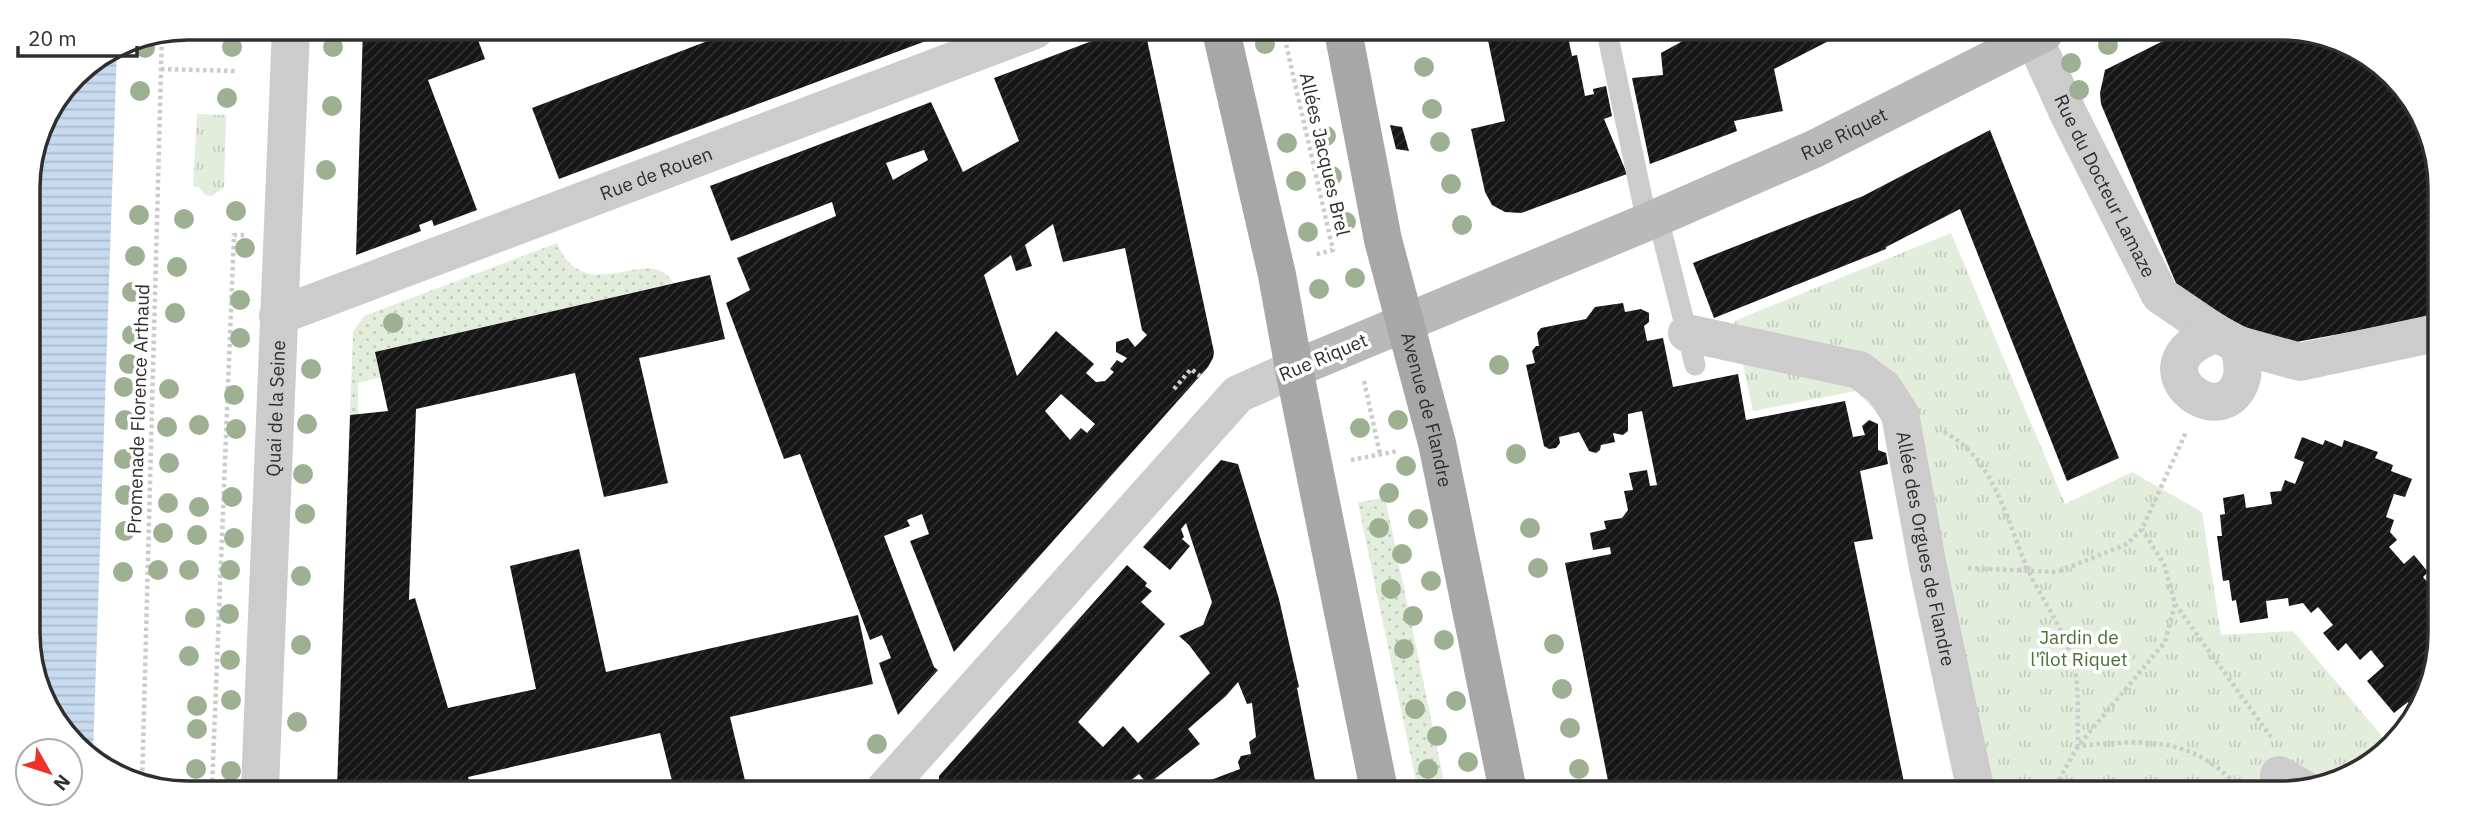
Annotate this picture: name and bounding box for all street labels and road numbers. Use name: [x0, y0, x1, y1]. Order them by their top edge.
street label: Allées Jacques Brel: [1295, 70, 1355, 238]
street label: Rue du Docteur Lamaze: [2049, 90, 2161, 281]
street label: Rue Riquet: [1797, 102, 1891, 165]
street label: Rue de Rouen: [596, 141, 716, 205]
street label: Promenade Florence Arthaud: [122, 284, 154, 534]
street label: Rue Riquet: [1275, 328, 1371, 386]
street label: Avenue de Flandre: [1396, 329, 1458, 489]
street label: Quai de la Seine: [261, 339, 290, 477]
street label: Allée des Orgues de Flandre: [1891, 429, 1961, 668]

